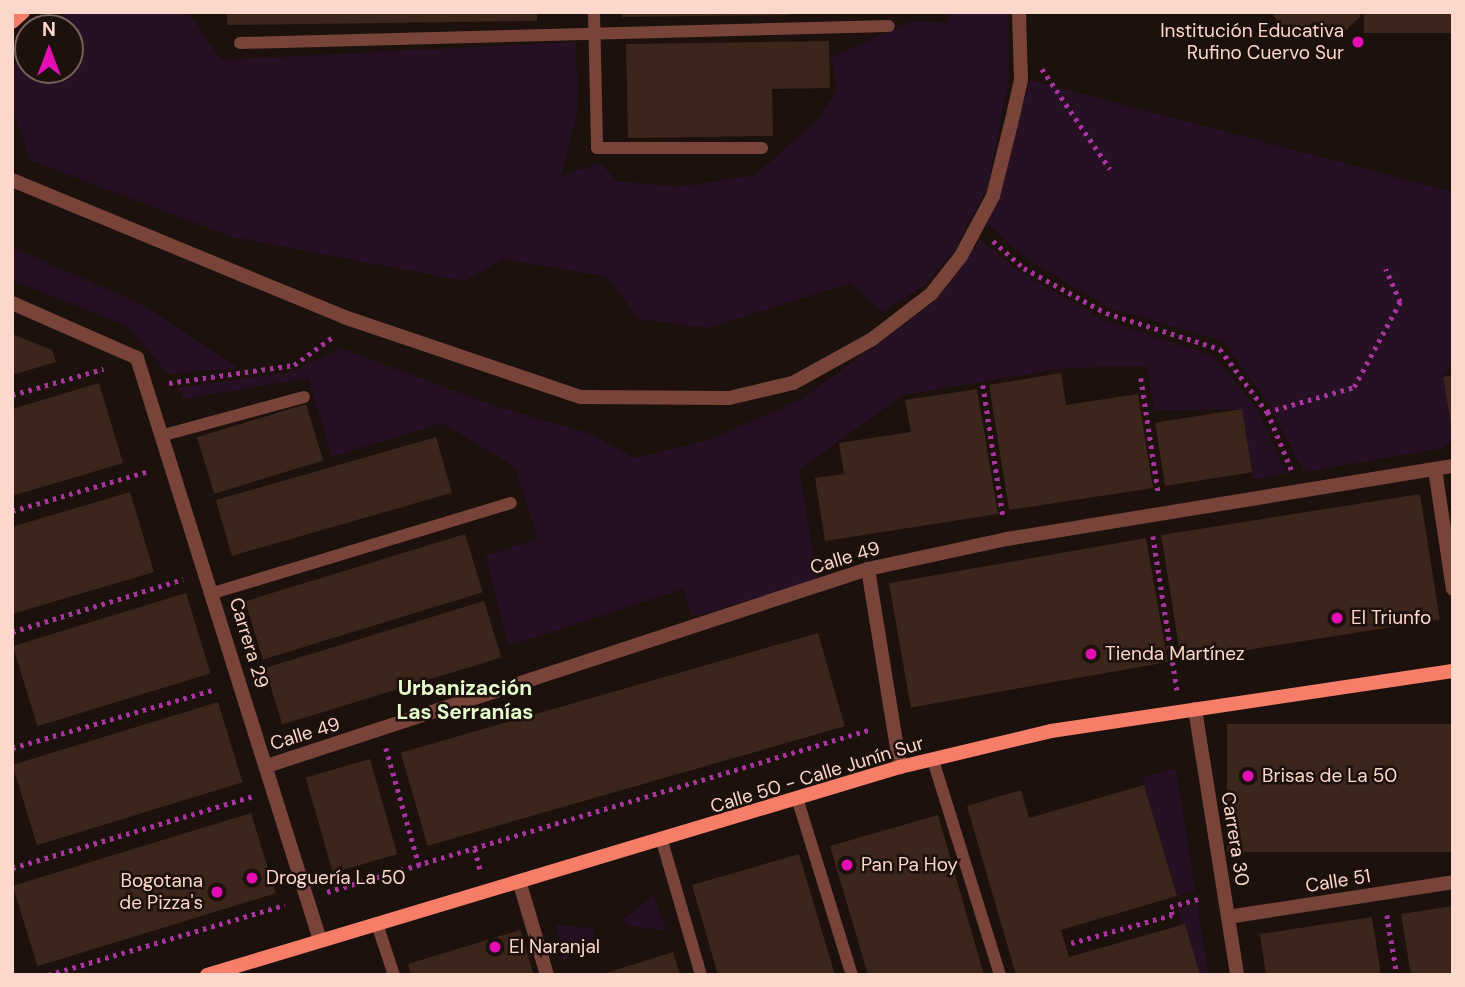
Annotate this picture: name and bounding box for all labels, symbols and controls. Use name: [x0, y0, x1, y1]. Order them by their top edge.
north arrow: [14, 14, 84, 84]
text: N: [42, 17, 56, 42]
place label: Institución Educativa Rufino Cuervo Sur: [1160, 20, 1344, 64]
marker: Institución Educativa Rufino Cuervo Sur: [1350, 34, 1366, 50]
street label: Calle 49: [807, 537, 883, 579]
street label: Carrera 29: [224, 595, 274, 691]
place label: El Triunfo: [1351, 607, 1431, 629]
marker: El Triunfo: [1329, 610, 1345, 626]
place label: Tienda Martínez: [1105, 643, 1245, 665]
marker: Tienda Martínez: [1083, 646, 1099, 662]
district label: Urbanización Las Serranías: [397, 675, 533, 725]
street label: Calle 49: [267, 713, 343, 755]
street label: Calle 50 - Calle Junín Sur: [708, 732, 926, 818]
place label: Brisas de La 50: [1262, 765, 1397, 787]
marker: Brisas de La 50: [1240, 768, 1256, 784]
street label: Carrera 30: [1216, 790, 1254, 888]
place label: Pan Pa Hoy: [861, 854, 958, 876]
marker: Pan Pa Hoy: [839, 857, 855, 873]
street label: Calle 51: [1304, 865, 1372, 897]
place label: Droguería La 50: [266, 867, 406, 889]
place label: Bogotana de Pizza's: [119, 870, 203, 914]
marker: Droguería La 50: [244, 870, 260, 886]
marker: Bogotana de Pizza's: [209, 884, 225, 900]
place label: El Naranjal: [509, 936, 600, 958]
marker: El Naranjal: [487, 939, 503, 955]

